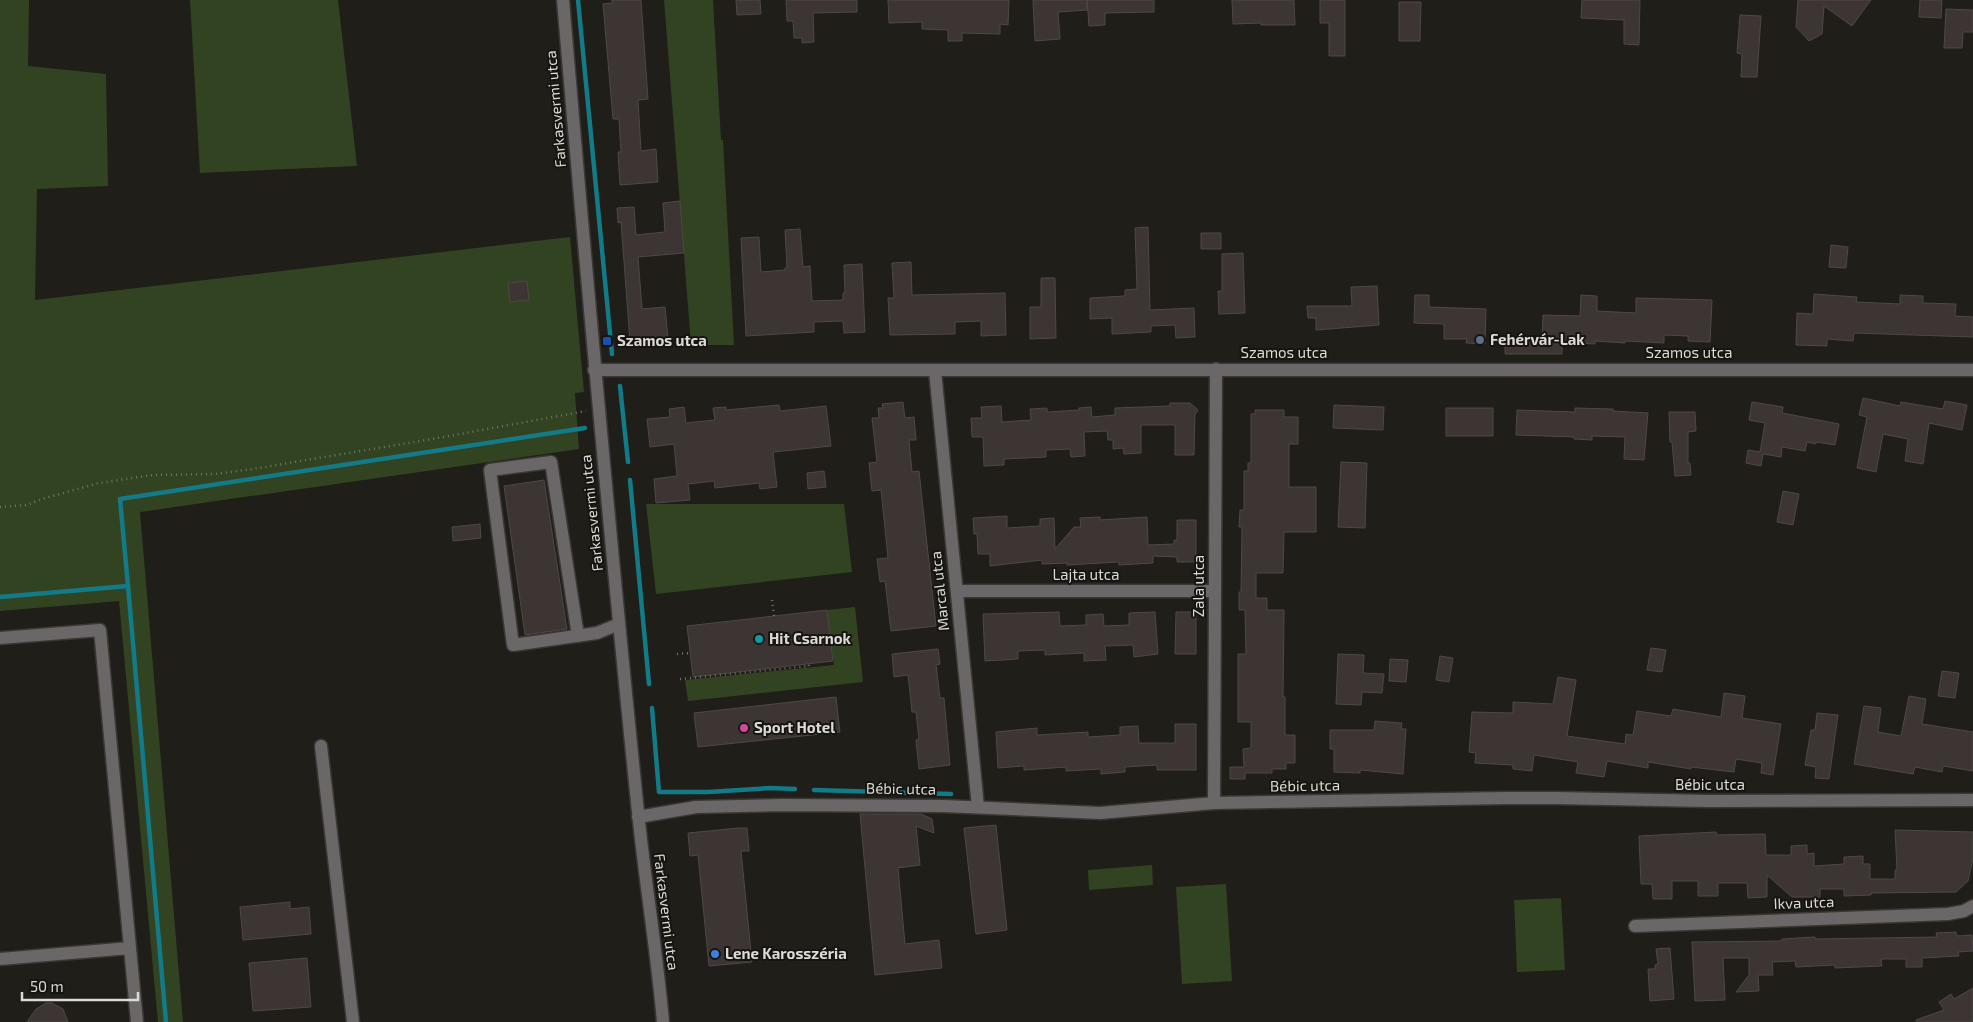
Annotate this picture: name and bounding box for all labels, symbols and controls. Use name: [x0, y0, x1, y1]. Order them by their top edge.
street label: Farkasvermi utca: [541, 50, 569, 168]
place label: Fehérvár-Lak: [1490, 330, 1585, 348]
place label: Szamos utca: [617, 331, 707, 349]
marker: Fehérvár-Lak: [1474, 334, 1486, 346]
marker: Szamos utca: [601, 335, 613, 347]
street label: Szamos utca: [1241, 343, 1327, 361]
street label: Szamos utca: [1646, 343, 1732, 361]
street label: Farkasvermi utca: [576, 454, 606, 572]
street label: Marcal utca: [926, 550, 952, 632]
street label: Zala utca: [1189, 555, 1207, 617]
street label: Lajta utca: [1053, 565, 1119, 584]
place label: Hit Csarnok: [769, 629, 852, 647]
marker: Hit Csarnok: [753, 633, 765, 645]
place label: Sport Hotel: [754, 718, 835, 736]
marker: Sport Hotel: [738, 722, 750, 734]
street label: Bébic utca: [1270, 775, 1340, 795]
street label: Bébic utca: [1675, 775, 1745, 793]
street label: Bébic utca: [866, 778, 936, 798]
street label: Farkasvermi utca: [651, 853, 683, 971]
street label: Ikva utca: [1773, 892, 1835, 912]
place label: Lene Karosszéria: [725, 944, 847, 962]
marker: Lene Karosszéria: [709, 948, 721, 960]
scale bar: [22, 970, 139, 1002]
text: 50 m: [30, 977, 64, 995]

